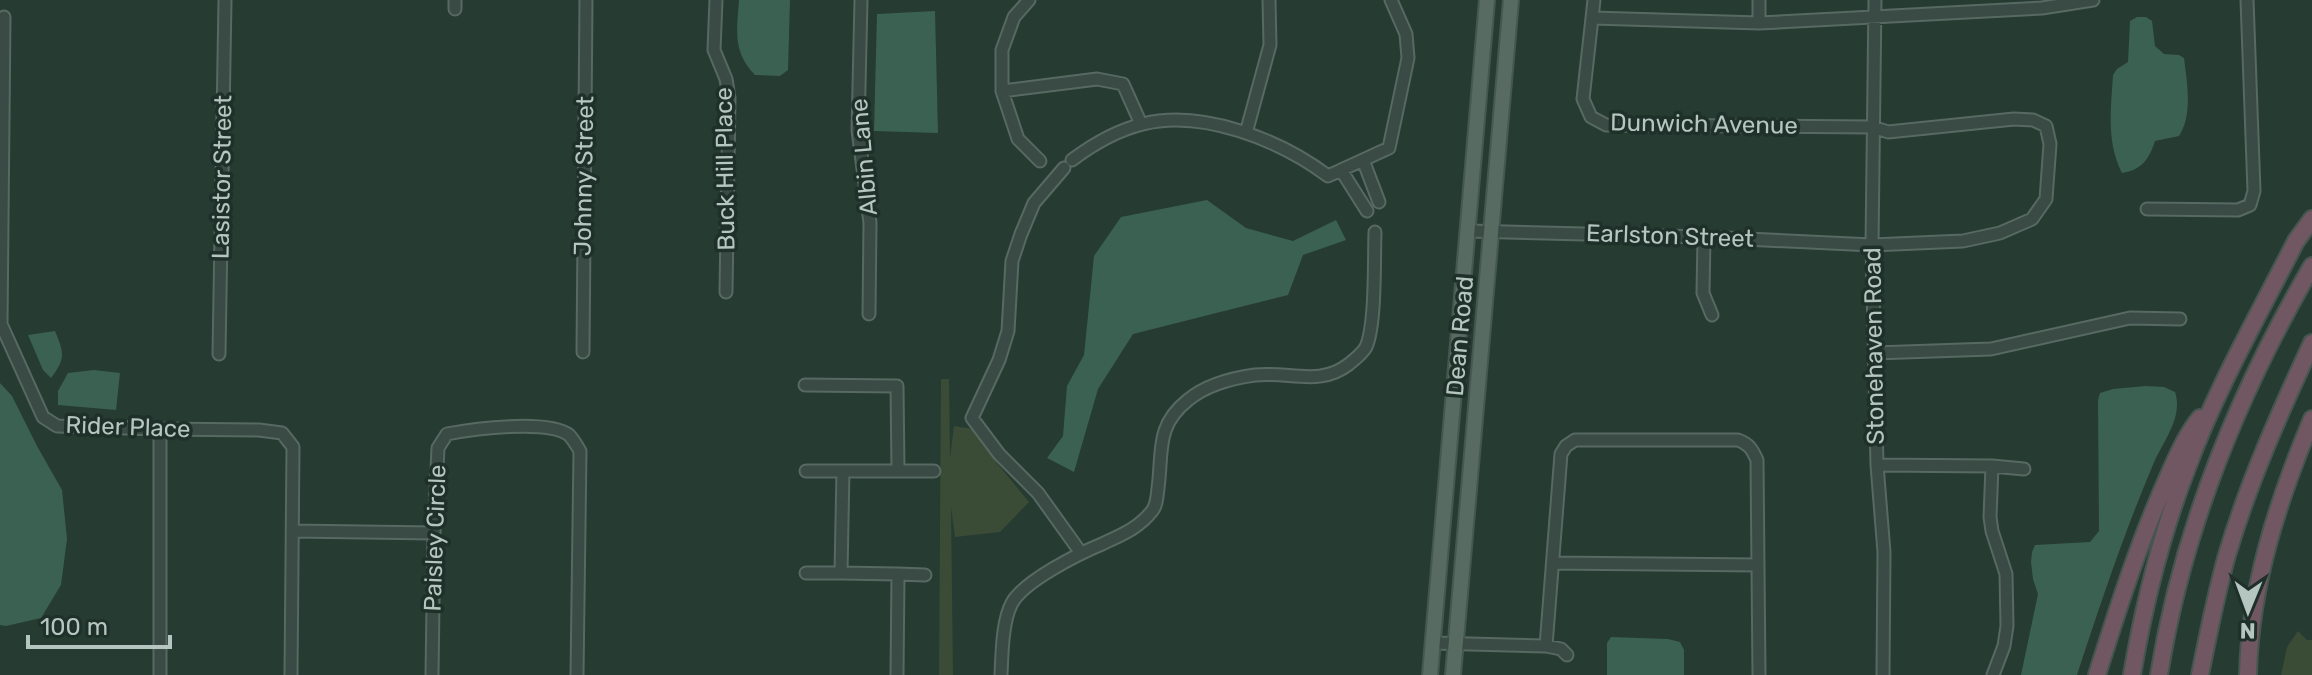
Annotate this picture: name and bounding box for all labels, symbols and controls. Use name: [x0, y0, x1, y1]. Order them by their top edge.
street label: Buck Hill Place: [710, 87, 740, 251]
street label: Lasistor Street: [207, 95, 237, 259]
street label: Johnny Street: [569, 96, 599, 256]
street label: Albin Lane: [845, 97, 883, 217]
street label: Dunwich Avenue: [1610, 108, 1798, 140]
street label: Earlston Street: [1586, 219, 1754, 253]
street label: Stonehaven Road: [1858, 247, 1890, 445]
street label: Dean Road: [1441, 275, 1479, 397]
street label: Rider Place: [65, 411, 191, 443]
street label: Paisley Circle: [418, 464, 452, 612]
north arrow: [2208, 571, 2288, 651]
scale bar: [28, 599, 170, 649]
text: 100 m: [40, 613, 108, 641]
text: N: [2240, 617, 2256, 644]

